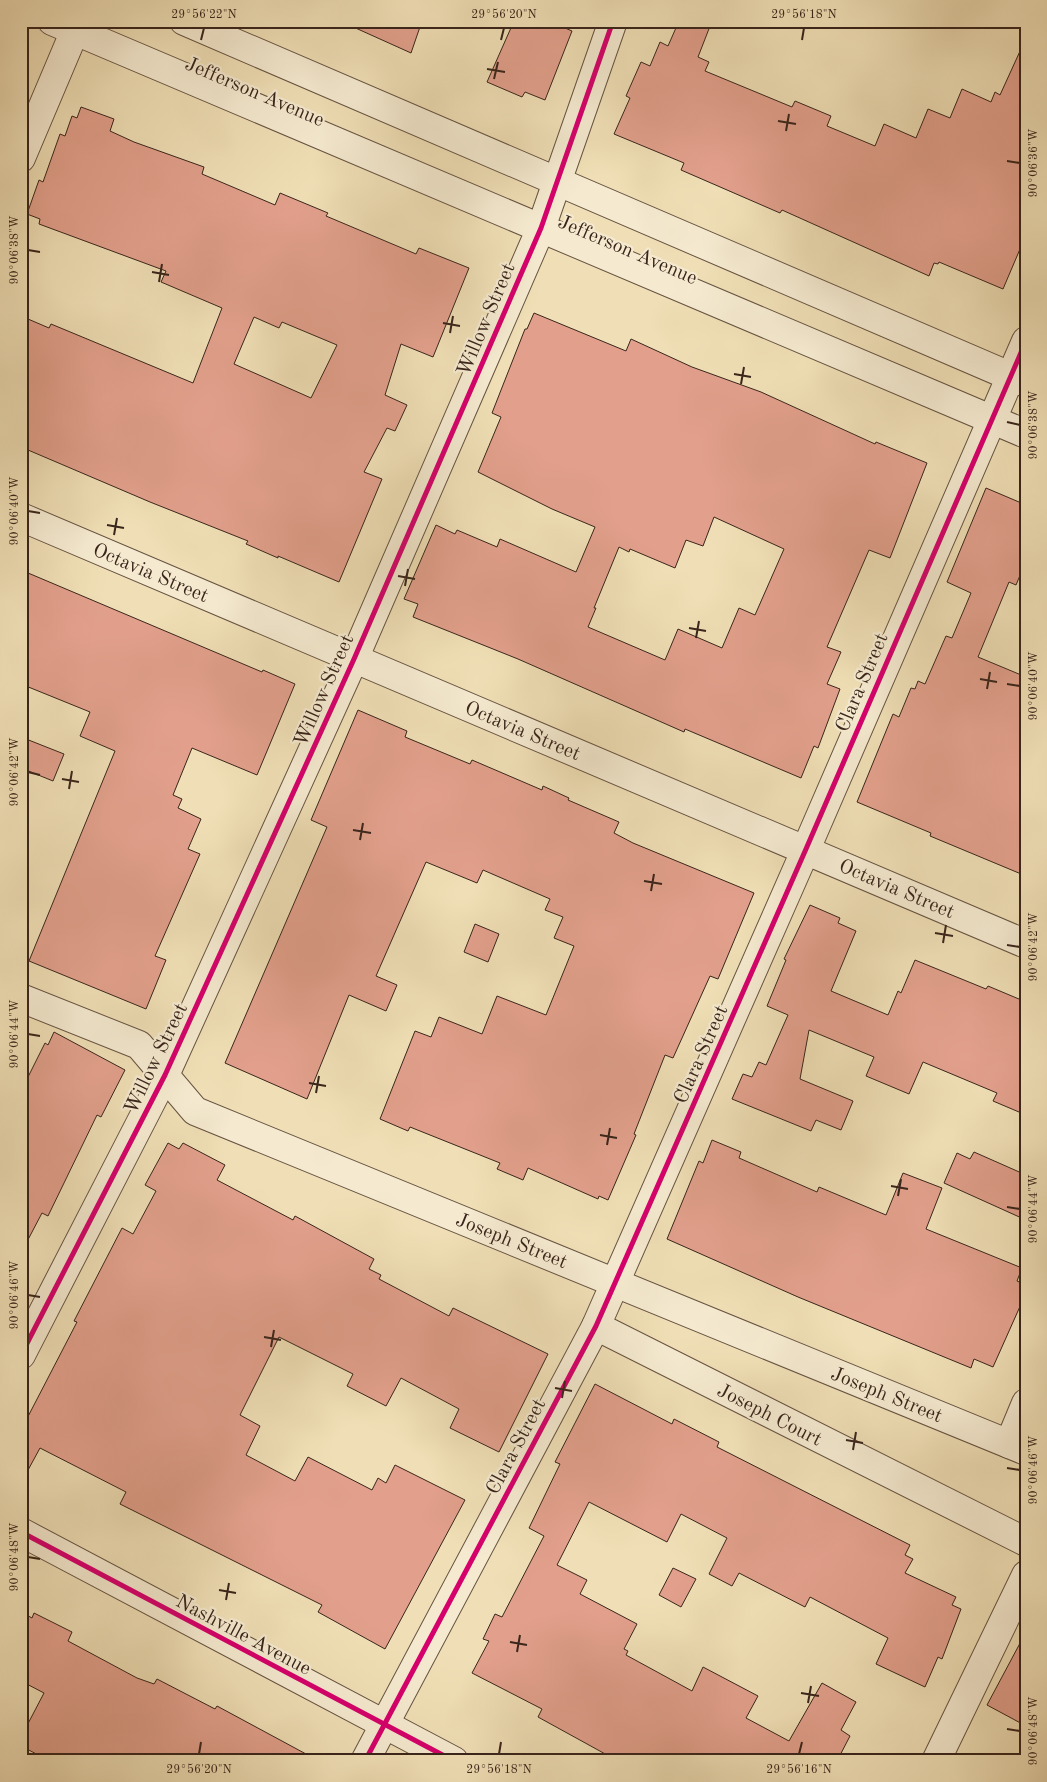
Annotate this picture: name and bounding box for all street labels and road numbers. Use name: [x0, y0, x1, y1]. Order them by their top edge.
street label: Jefferson Avenue: [182, 55, 327, 131]
street label: Jefferson Avenue: [555, 213, 700, 289]
street label: Willow Street: [454, 260, 520, 379]
street label: Octavia Street: [89, 541, 211, 607]
street label: Clara Street: [833, 630, 893, 735]
street label: Willow Street: [291, 632, 358, 750]
street label: Octavia Street: [461, 699, 583, 765]
street label: Octavia Street: [835, 857, 957, 923]
street label: Willow Street: [121, 1000, 192, 1117]
street label: Clara Street: [671, 1003, 732, 1107]
street label: Joseph Street: [453, 1210, 570, 1273]
street label: Joseph Street: [828, 1364, 945, 1427]
street label: Joseph Court: [713, 1381, 825, 1451]
street label: Clara Street: [483, 1396, 550, 1498]
street label: Nashville Avenue: [172, 1592, 314, 1680]

